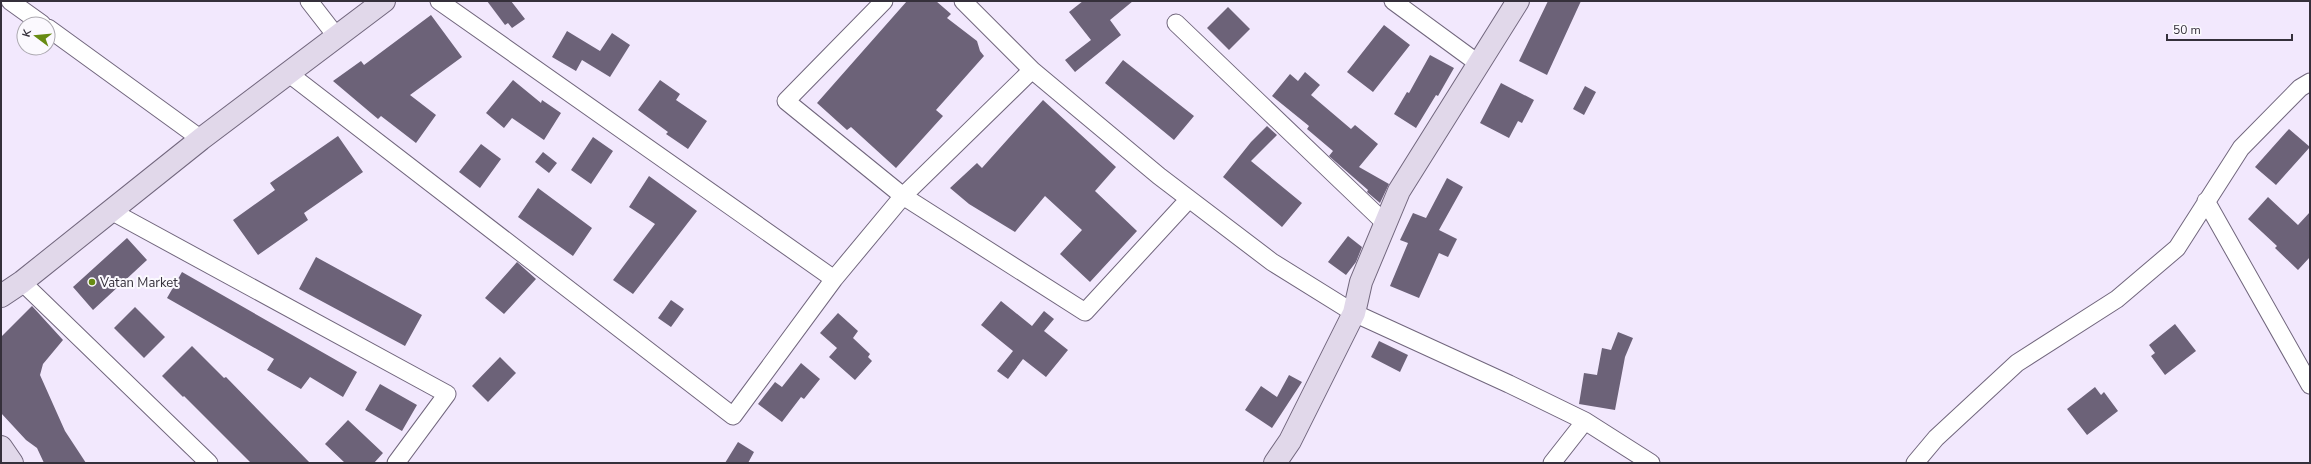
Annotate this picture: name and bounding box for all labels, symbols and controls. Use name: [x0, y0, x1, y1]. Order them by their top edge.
north arrow: [16, 16, 56, 56]
scale bar: [2167, 16, 2292, 42]
text: 50 m: [2173, 22, 2201, 38]
text: K: [19, 27, 35, 39]
place label: Vatan Market: [99, 274, 178, 292]
marker: Vatan Market: [87, 277, 97, 287]

